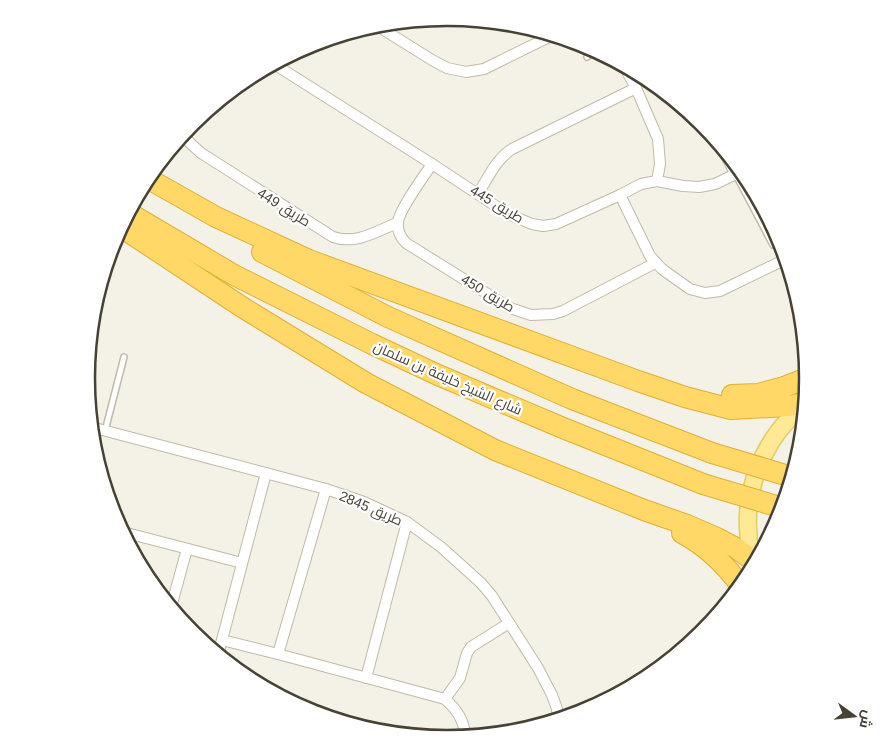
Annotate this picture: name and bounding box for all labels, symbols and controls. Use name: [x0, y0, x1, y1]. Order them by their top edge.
street label: طريق 445: [467, 182, 527, 227]
street label: طريق 449: [254, 185, 313, 230]
street label: طريق 450: [458, 271, 518, 316]
street label: شارع الشيخ خليفة بن سلمان: [371, 338, 525, 419]
street label: طريق 2845: [337, 488, 405, 529]
north arrow: [829, 691, 879, 741]
text: ش: [856, 708, 877, 730]

